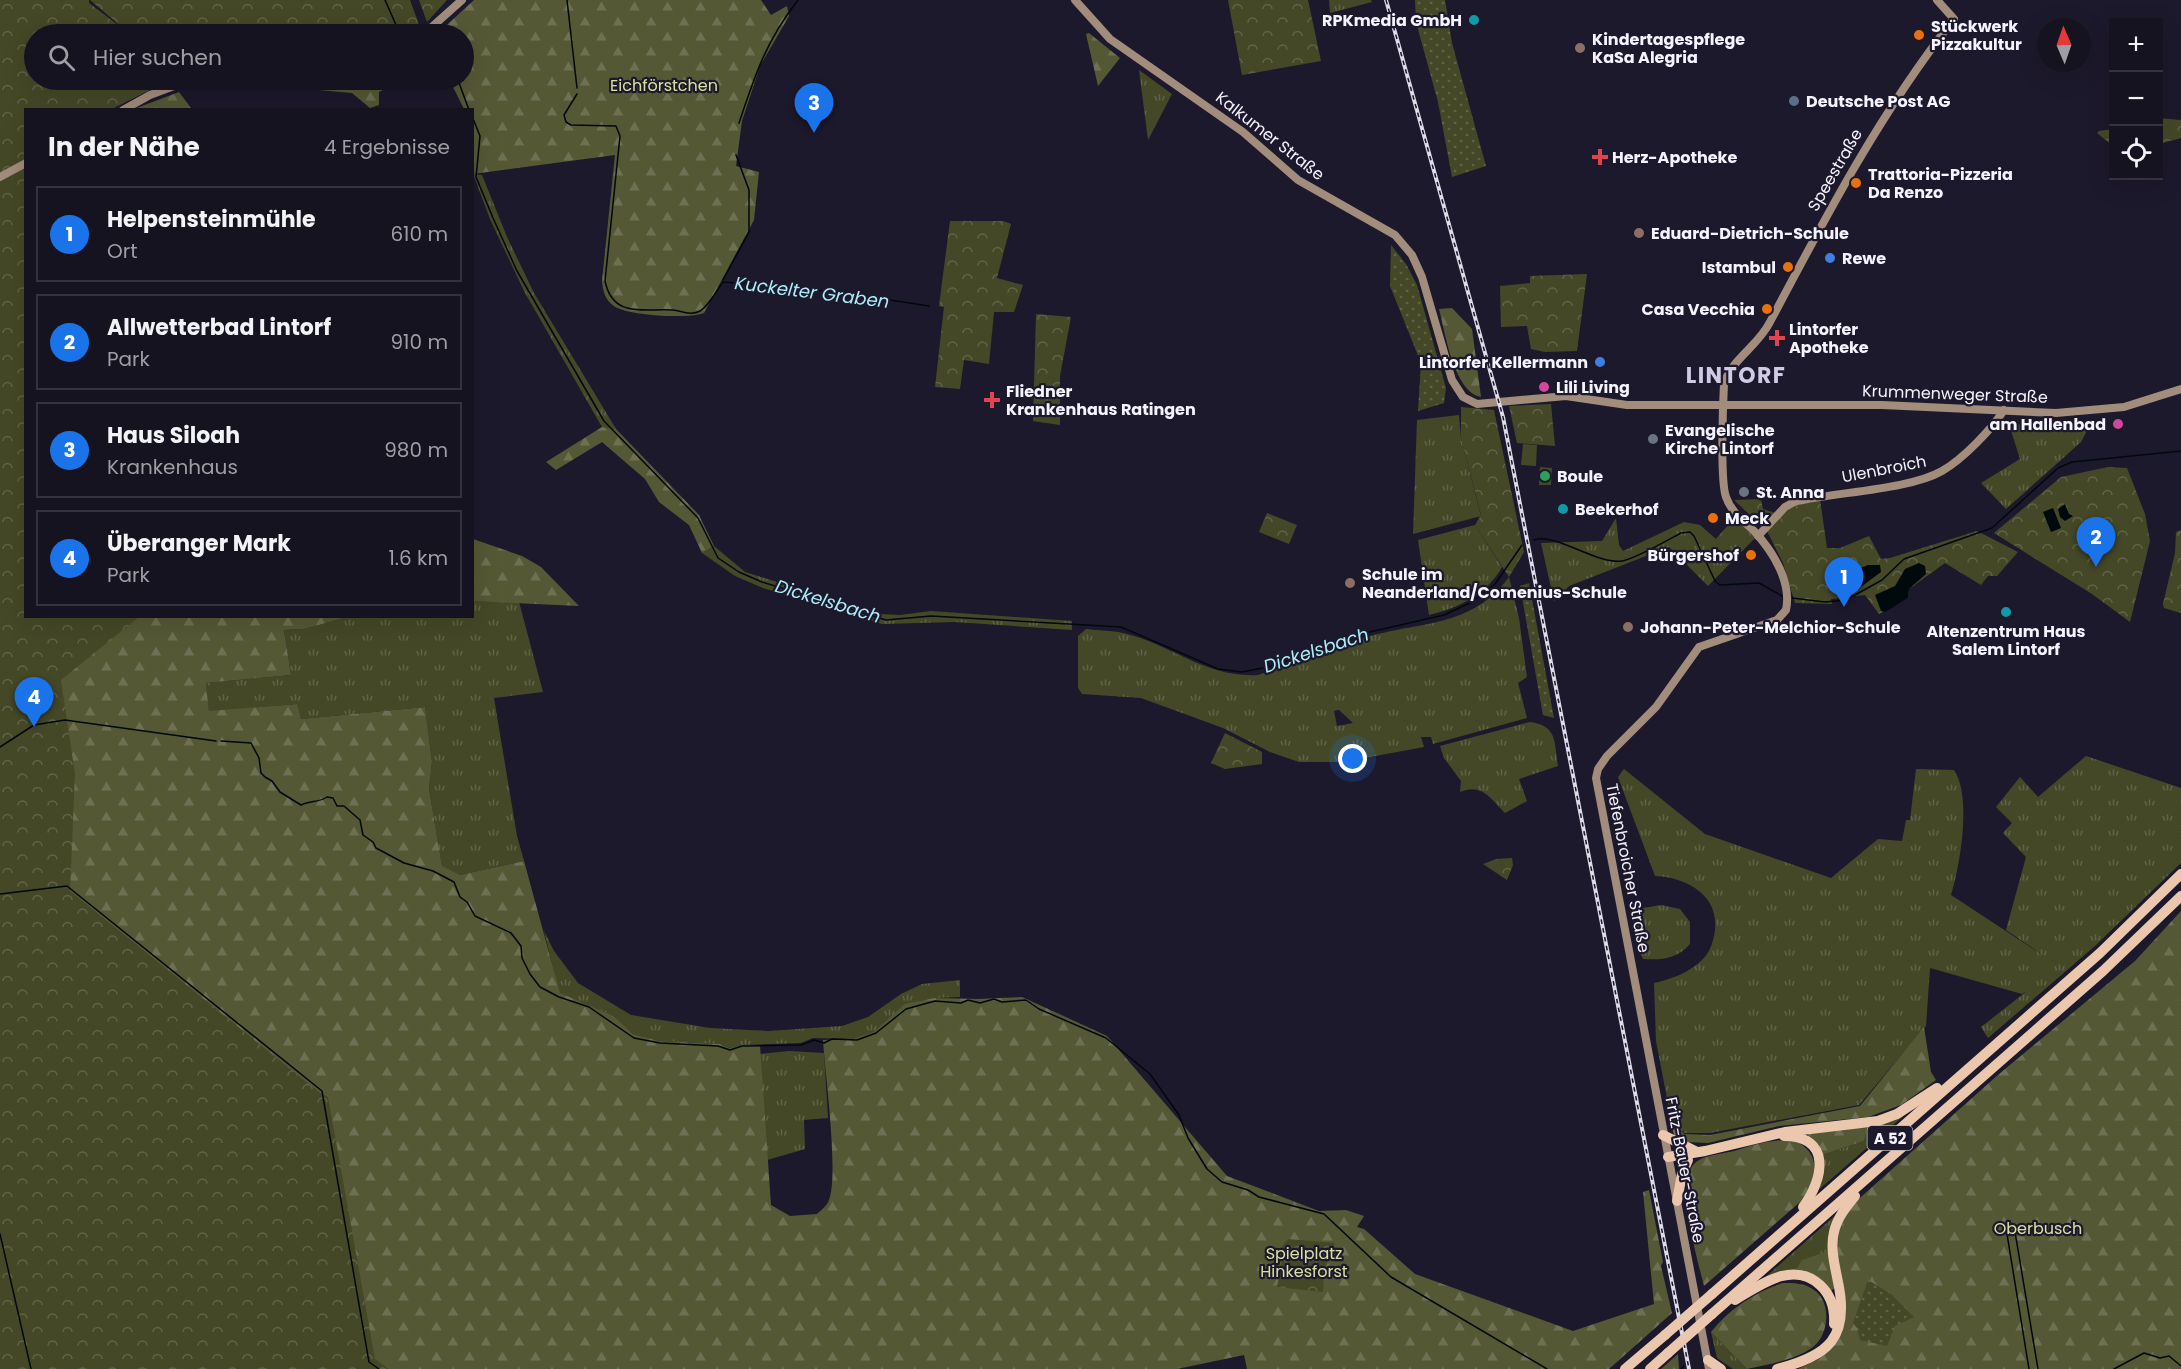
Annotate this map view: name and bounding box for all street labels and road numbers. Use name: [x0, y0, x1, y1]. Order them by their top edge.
street label: Kalkumer Straße: [1211, 86, 1329, 186]
street label: Speestraße: [1802, 124, 1868, 216]
street label: Krummenweger Straße: [1862, 379, 2048, 409]
street label: Ulenbroich: [1840, 450, 1928, 488]
street label: Tiefenbroicher Straße: [1600, 781, 1656, 955]
street label: Fritz-Bauer-Straße: [1660, 1095, 1710, 1245]
road number: A 52: [1868, 1126, 1912, 1150]

